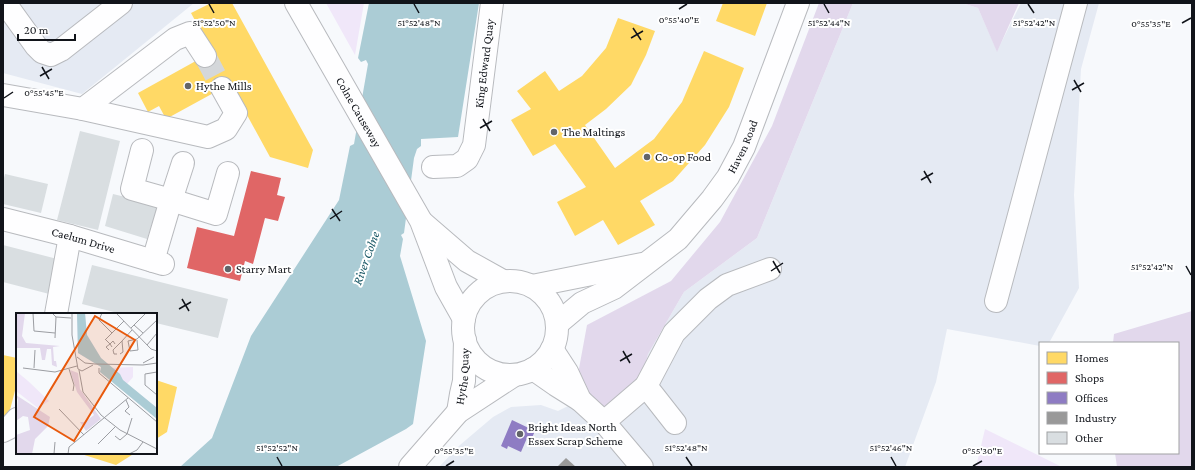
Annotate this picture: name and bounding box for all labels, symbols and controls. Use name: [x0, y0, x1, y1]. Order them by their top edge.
text: 0°55'40"E: [659, 14, 700, 25]
scale bar: [18, 16, 75, 42]
text: 51°52'50"N: [192, 17, 236, 28]
text: 51°52'48"N: [397, 17, 441, 28]
text: 51°52'44"N: [808, 17, 851, 28]
text: 51°52'42"N: [1013, 17, 1056, 28]
street label: King Edward Quay: [472, 18, 497, 109]
text: 0°55'35"E: [1131, 18, 1171, 29]
text: 20 m: [24, 23, 49, 37]
street label: Colne Causeway: [333, 75, 385, 150]
place label: Hythe Mills: [196, 79, 252, 93]
marker: Hythe Mills: [183, 81, 193, 91]
text: 0°55'45"E: [24, 87, 64, 98]
street label: Haven Road: [724, 117, 761, 176]
place label: The Maltings: [562, 125, 625, 139]
marker: The Maltings: [549, 127, 559, 137]
place label: Co-op Food: [655, 150, 712, 164]
marker: Co-op Food: [642, 152, 652, 162]
street label: Caelum Drive: [50, 225, 117, 256]
water label: River Colne: [349, 229, 383, 287]
text: 51°52'42"N: [1131, 261, 1174, 272]
place label: Starry Mart: [236, 262, 292, 276]
marker: Starry Mart: [223, 264, 233, 274]
inset map: [16, 313, 157, 454]
legend: [1039, 342, 1179, 454]
street label: Hythe Quay: [452, 348, 472, 406]
text: Homes: [1075, 351, 1109, 365]
text: Shops: [1075, 371, 1104, 385]
text: Offices: [1075, 391, 1108, 405]
text: Industry: [1075, 411, 1117, 425]
place label: Bright Ideas North Essex Scrap Scheme: [528, 420, 623, 448]
marker: Bright Ideas North Essex Scrap Scheme: [515, 429, 525, 439]
text: Other: [1075, 431, 1104, 445]
text: 51°52'52"N: [256, 442, 298, 453]
text: 51°52'48"N: [664, 442, 708, 453]
text: 51°52'46"N: [870, 442, 913, 453]
text: 0°55'35"E: [434, 445, 474, 456]
text: 0°55'30"E: [962, 445, 1003, 456]

